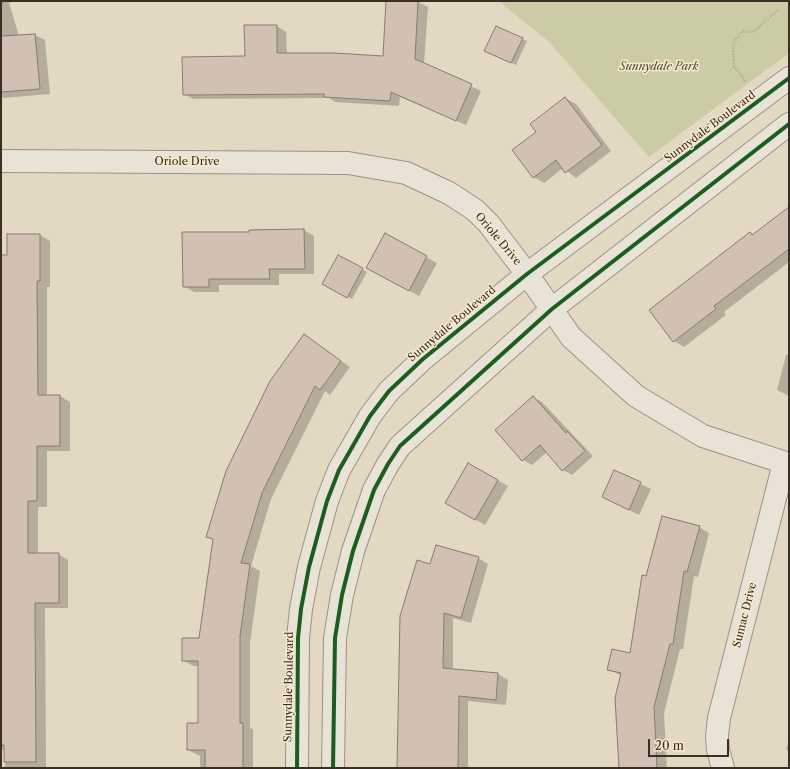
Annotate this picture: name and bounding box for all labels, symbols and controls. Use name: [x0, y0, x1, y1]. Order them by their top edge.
park label: Sunnydale Park: [619, 60, 699, 74]
street label: Sunnydale Boulevard: [662, 88, 758, 166]
street label: Oriole Drive: [155, 155, 219, 169]
street label: Oriole Drive: [472, 210, 524, 268]
street label: Sunnydale Boulevard: [405, 283, 499, 365]
street label: Sumac Drive: [731, 581, 759, 649]
street label: Sunnydale Boulevard: [281, 632, 297, 742]
scale bar: [650, 731, 731, 757]
text: 20 m: [655, 738, 684, 753]

